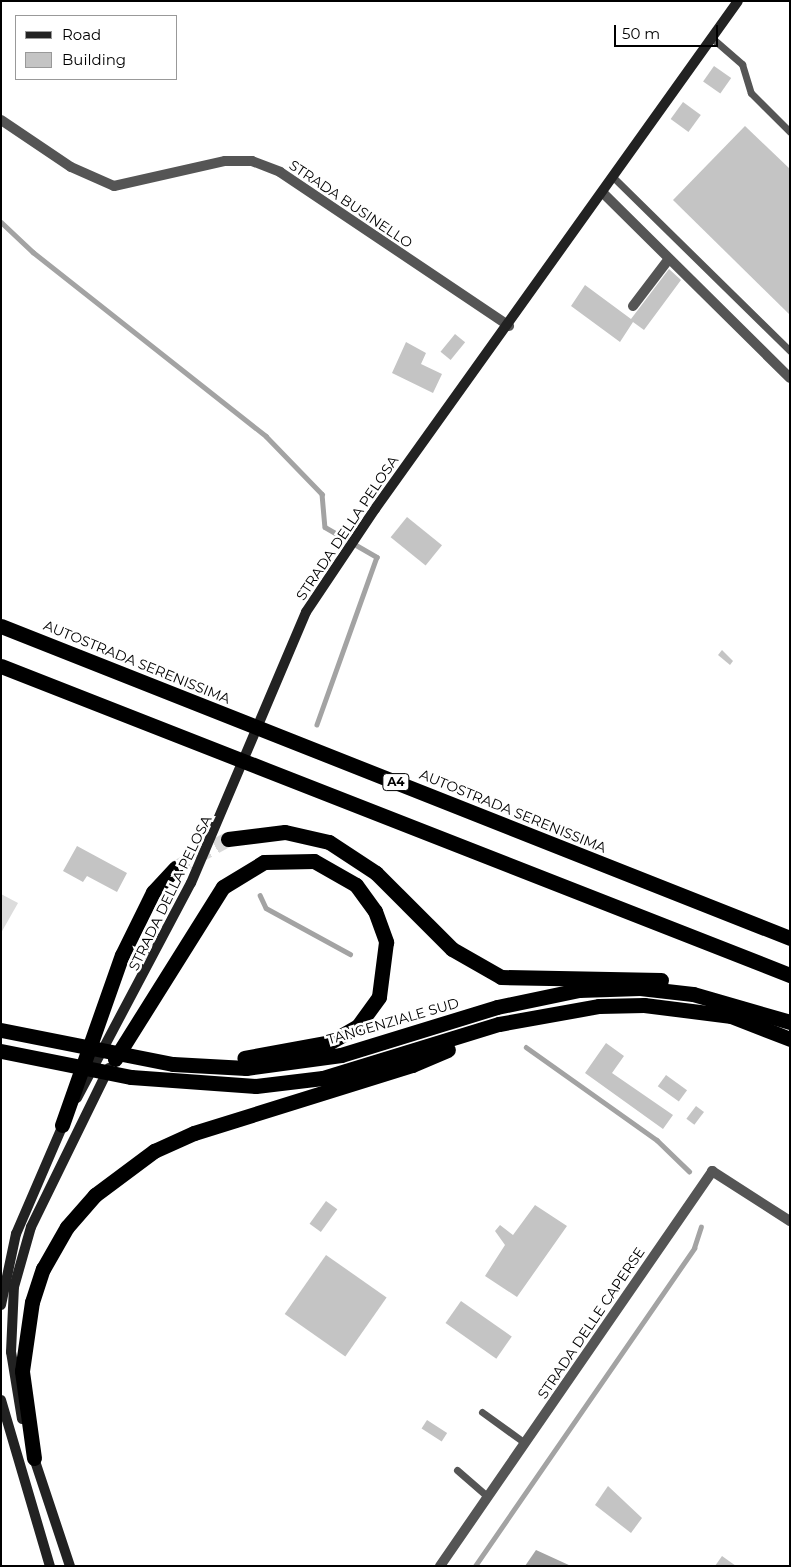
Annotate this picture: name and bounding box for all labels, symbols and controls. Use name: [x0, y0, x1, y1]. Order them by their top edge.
legend: [15, 15, 178, 80]
scale bar: [616, 15, 720, 47]
text: 50 m: [622, 24, 660, 43]
text: Road: [62, 25, 101, 44]
text: Building: [62, 50, 126, 69]
street label: STRADA BUSINELLO: [286, 156, 416, 252]
street label: STRADA DELLA PELOSA: [292, 453, 402, 603]
street label: AUTOSTRADA SERENISSIMA: [41, 617, 233, 707]
street label: AUTOSTRADA SERENISSIMA: [417, 766, 609, 856]
road number: A4: [382, 772, 410, 792]
street label: STRADA DELLA PELOSA: [125, 813, 215, 973]
street label: TANGENZIALE SUD: [325, 994, 461, 1048]
street label: STRADA DELLE CAPERSE: [534, 1244, 648, 1402]

